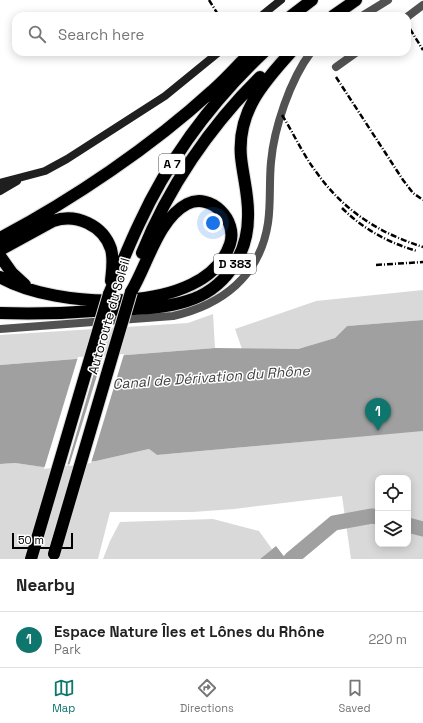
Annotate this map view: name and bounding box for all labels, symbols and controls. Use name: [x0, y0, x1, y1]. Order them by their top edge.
search box: [12, 12, 411, 56]
icon: search: [26, 23, 48, 45]
text: Search here: [58, 25, 144, 44]
road number: A 7: [159, 154, 185, 174]
your location: [203, 213, 223, 233]
road number: D 383: [214, 254, 256, 274]
street label: Autoroute du Soleil: [84, 256, 134, 376]
water label: Canal de Dérivation du Rhône: [112, 361, 311, 393]
pin: 1: [365, 398, 391, 431]
map controls: [375, 475, 411, 547]
button: locate: [375, 475, 411, 511]
button: layers: [375, 511, 411, 547]
scale bar: [12, 531, 73, 550]
text: 50 m: [18, 533, 44, 547]
text: Nearby: [16, 574, 75, 596]
text: Espace Nature Îles et Lônes du Rhône: [54, 622, 325, 641]
text: 1: [26, 631, 32, 648]
text: 220 m: [368, 631, 407, 648]
text: Park: [54, 641, 81, 658]
tab: Map: [52, 677, 75, 715]
tab: Directions: [180, 677, 234, 715]
tab: Saved: [339, 677, 371, 715]

